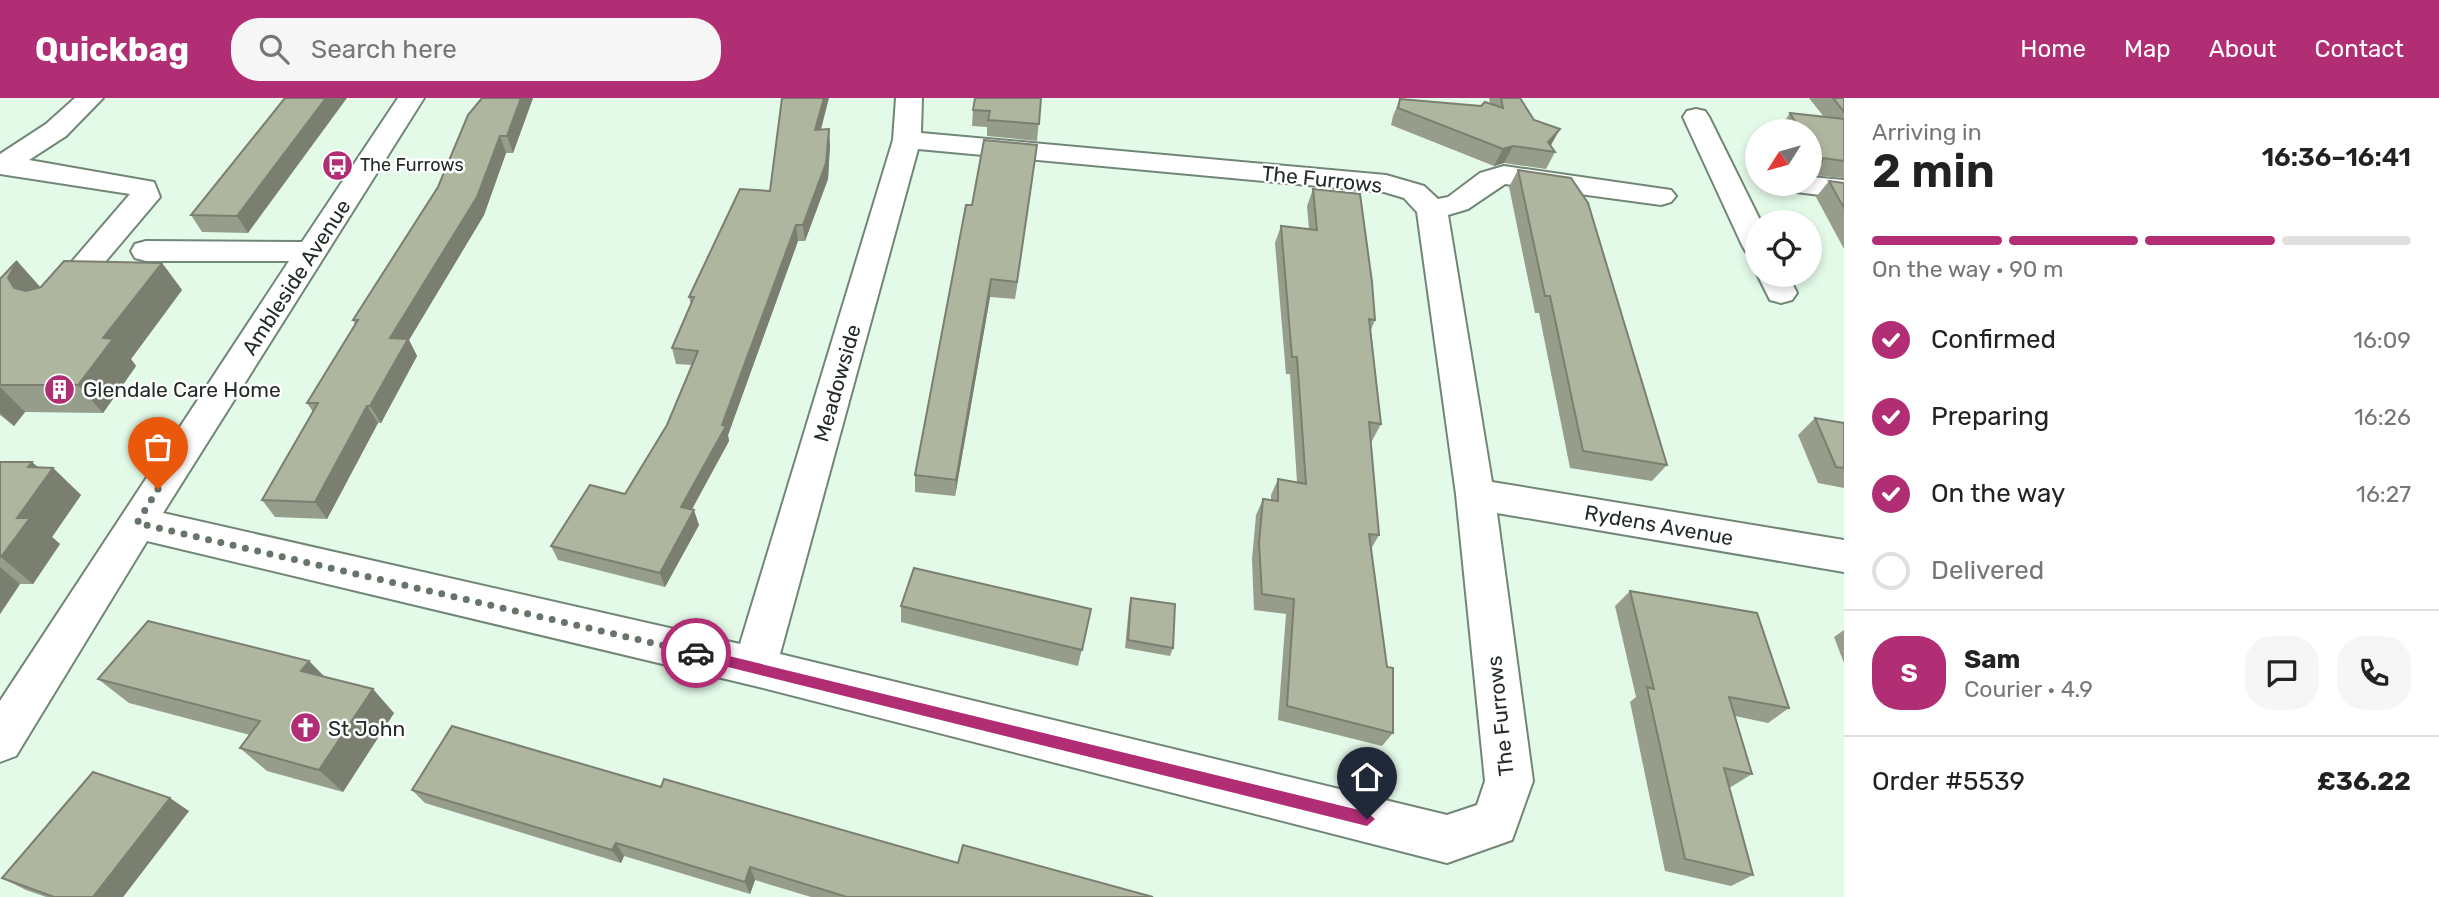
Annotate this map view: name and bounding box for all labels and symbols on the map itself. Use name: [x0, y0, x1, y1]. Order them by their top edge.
north arrow: [1745, 119, 1822, 196]
bus stop icon: The Furrows: [320, 148, 354, 182]
place label: The Furrows: [360, 154, 464, 176]
street label: The Furrows: [1261, 160, 1383, 198]
street label: Ambleside Avenue: [236, 195, 356, 359]
street label: Meadowside: [808, 321, 866, 445]
building icon: Glendale Care Home: [43, 372, 77, 406]
place label: Glendale Care Home: [83, 377, 281, 402]
pin: [128, 417, 188, 489]
street label: Rydens Avenue: [1583, 500, 1735, 550]
courier: [661, 618, 731, 688]
street label: The Furrows: [1481, 655, 1519, 777]
church icon: St John: [288, 711, 322, 745]
place label: St John: [328, 716, 405, 741]
pin: [1337, 747, 1397, 819]

